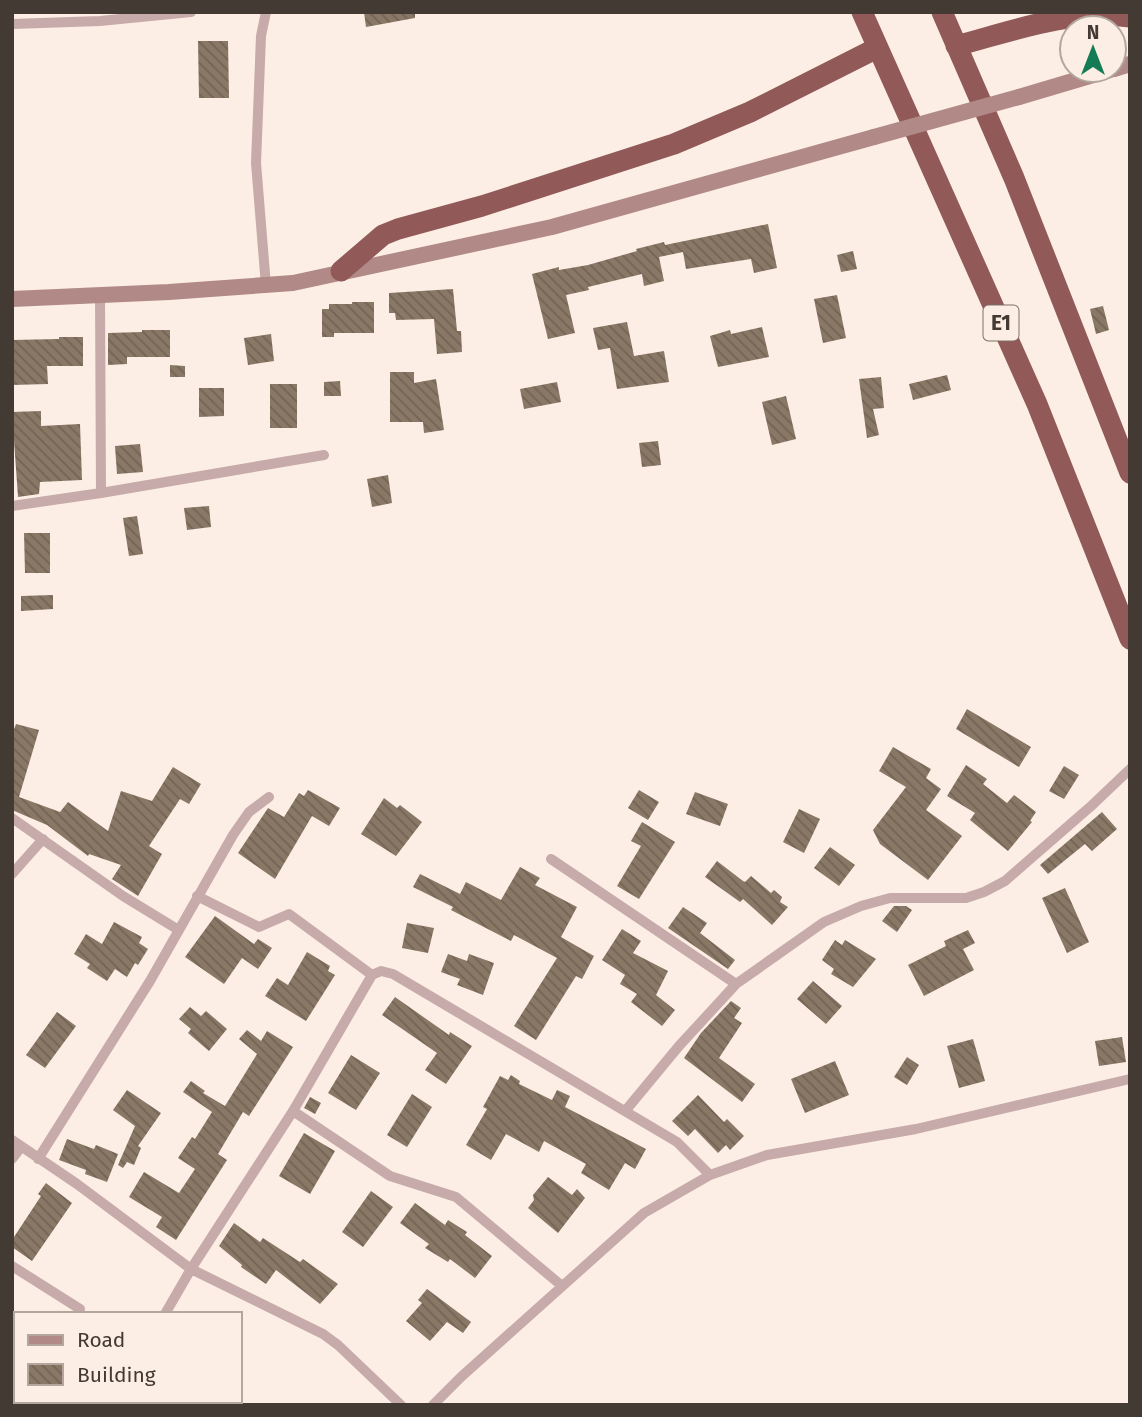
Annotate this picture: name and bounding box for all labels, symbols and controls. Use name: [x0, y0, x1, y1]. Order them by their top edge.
north arrow: [1058, 14, 1128, 84]
text: N: [1087, 21, 1099, 44]
road number: E1: [984, 306, 1018, 340]
legend: [14, 1312, 242, 1403]
text: Road: [77, 1327, 125, 1353]
text: Building: [77, 1362, 156, 1388]

